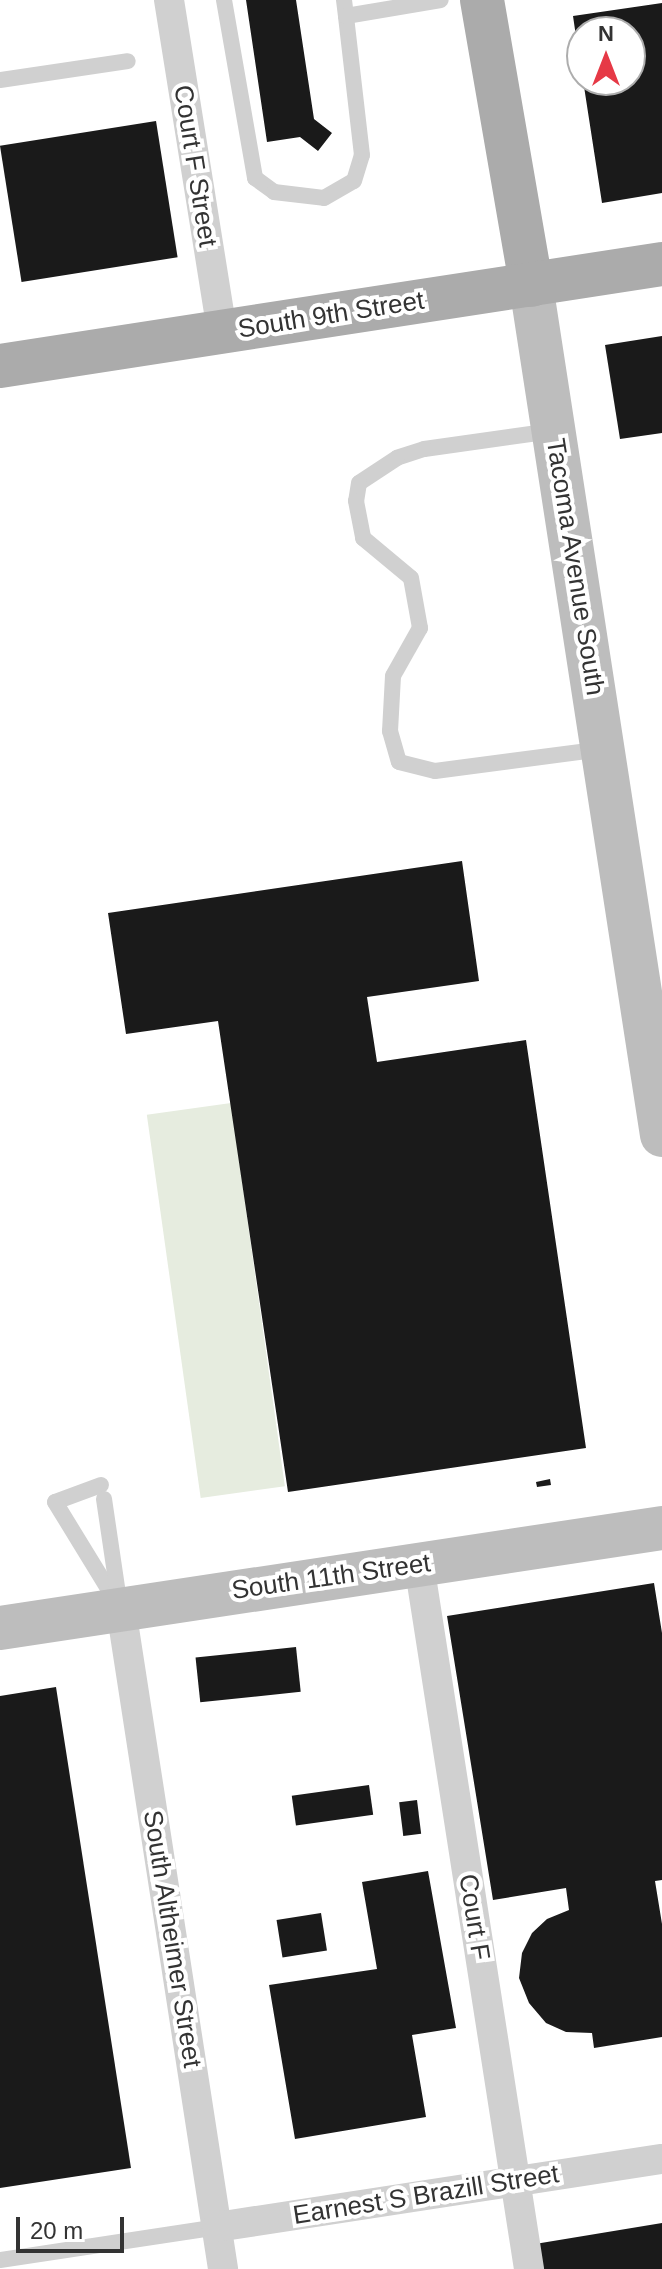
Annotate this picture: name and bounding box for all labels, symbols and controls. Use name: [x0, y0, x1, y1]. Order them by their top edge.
north arrow: [566, 16, 646, 96]
text: N: [598, 21, 614, 46]
street label: Court F Street: [167, 83, 223, 249]
street label: South 9th Street: [236, 285, 426, 345]
street label: Tacoma Avenue South: [539, 436, 611, 698]
street label: South 11th Street: [230, 1548, 432, 1606]
street label: South Altheimer Street: [136, 1807, 208, 2071]
street label: Court F: [452, 1872, 496, 1962]
street label: Earnest S Brazill Street: [291, 2159, 561, 2231]
scale bar: [20, 2201, 128, 2251]
text: 20 m: [30, 2217, 83, 2244]

